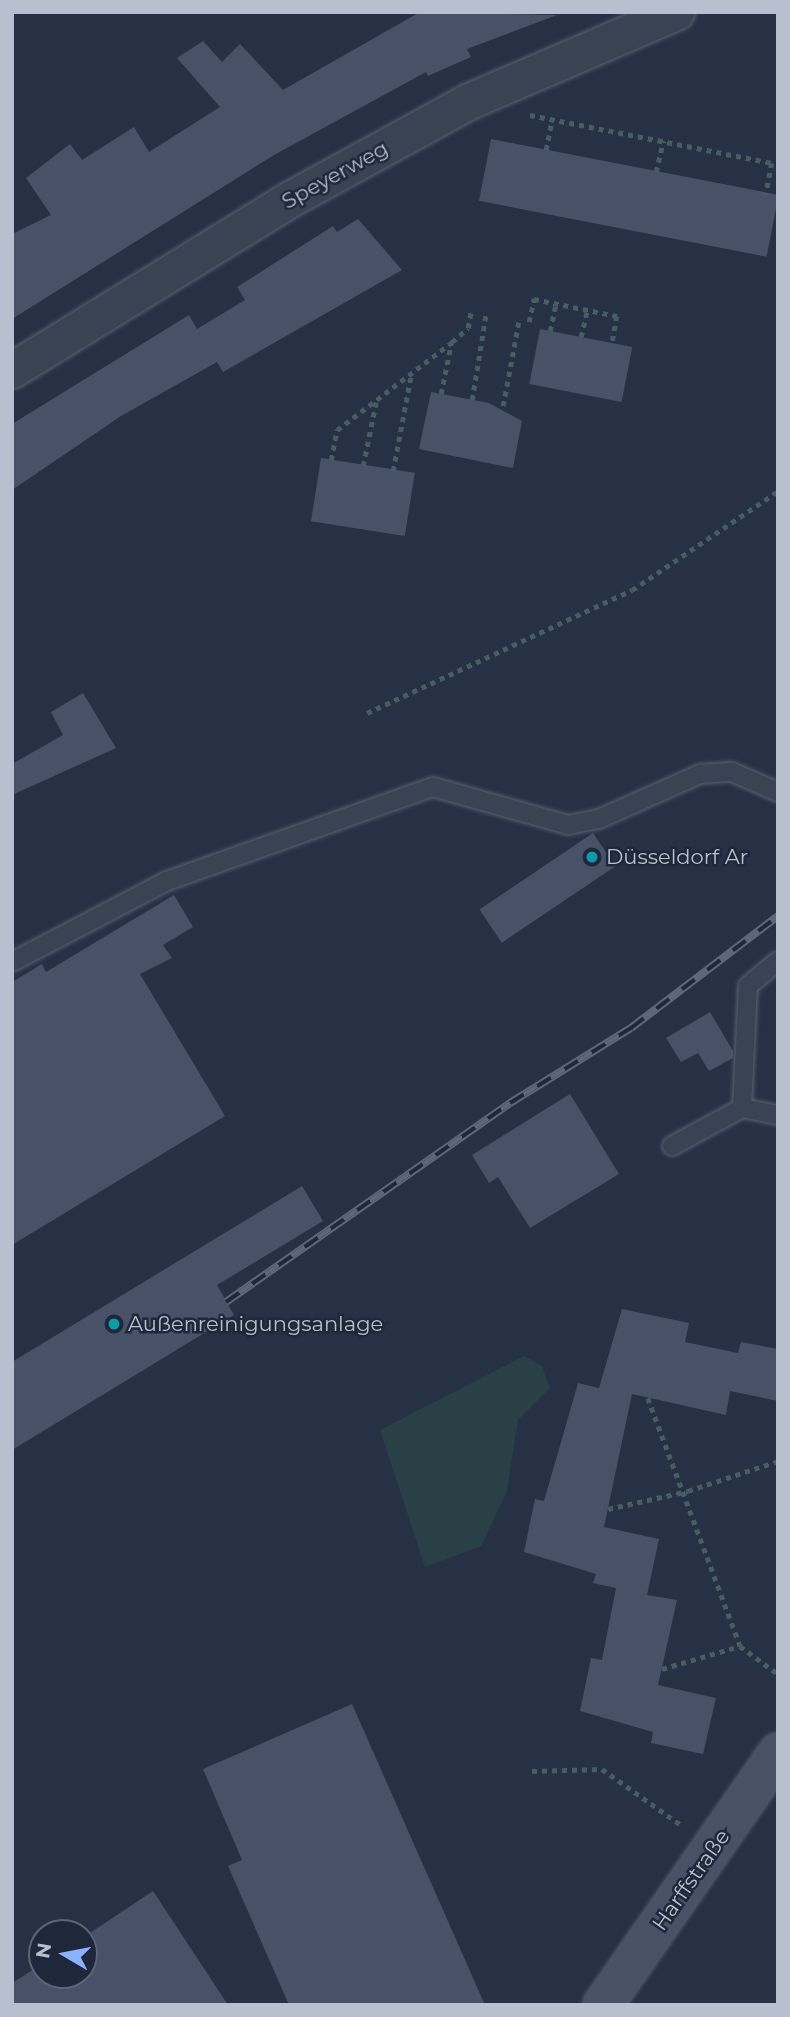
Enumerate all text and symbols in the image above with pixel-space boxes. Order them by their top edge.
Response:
street label: Speyerweg [278,136,392,214]
place label: Düsseldorf Ar [606,844,748,870]
marker: Düsseldorf Ar [584,849,600,865]
place label: Außenreinigungsanlage [128,1311,383,1337]
marker: Außenreinigungsanlage [106,1316,122,1332]
street label: Harffstraße [647,1825,735,1935]
north arrow [28,1919,98,1989]
text: N [31,1941,56,1960]

